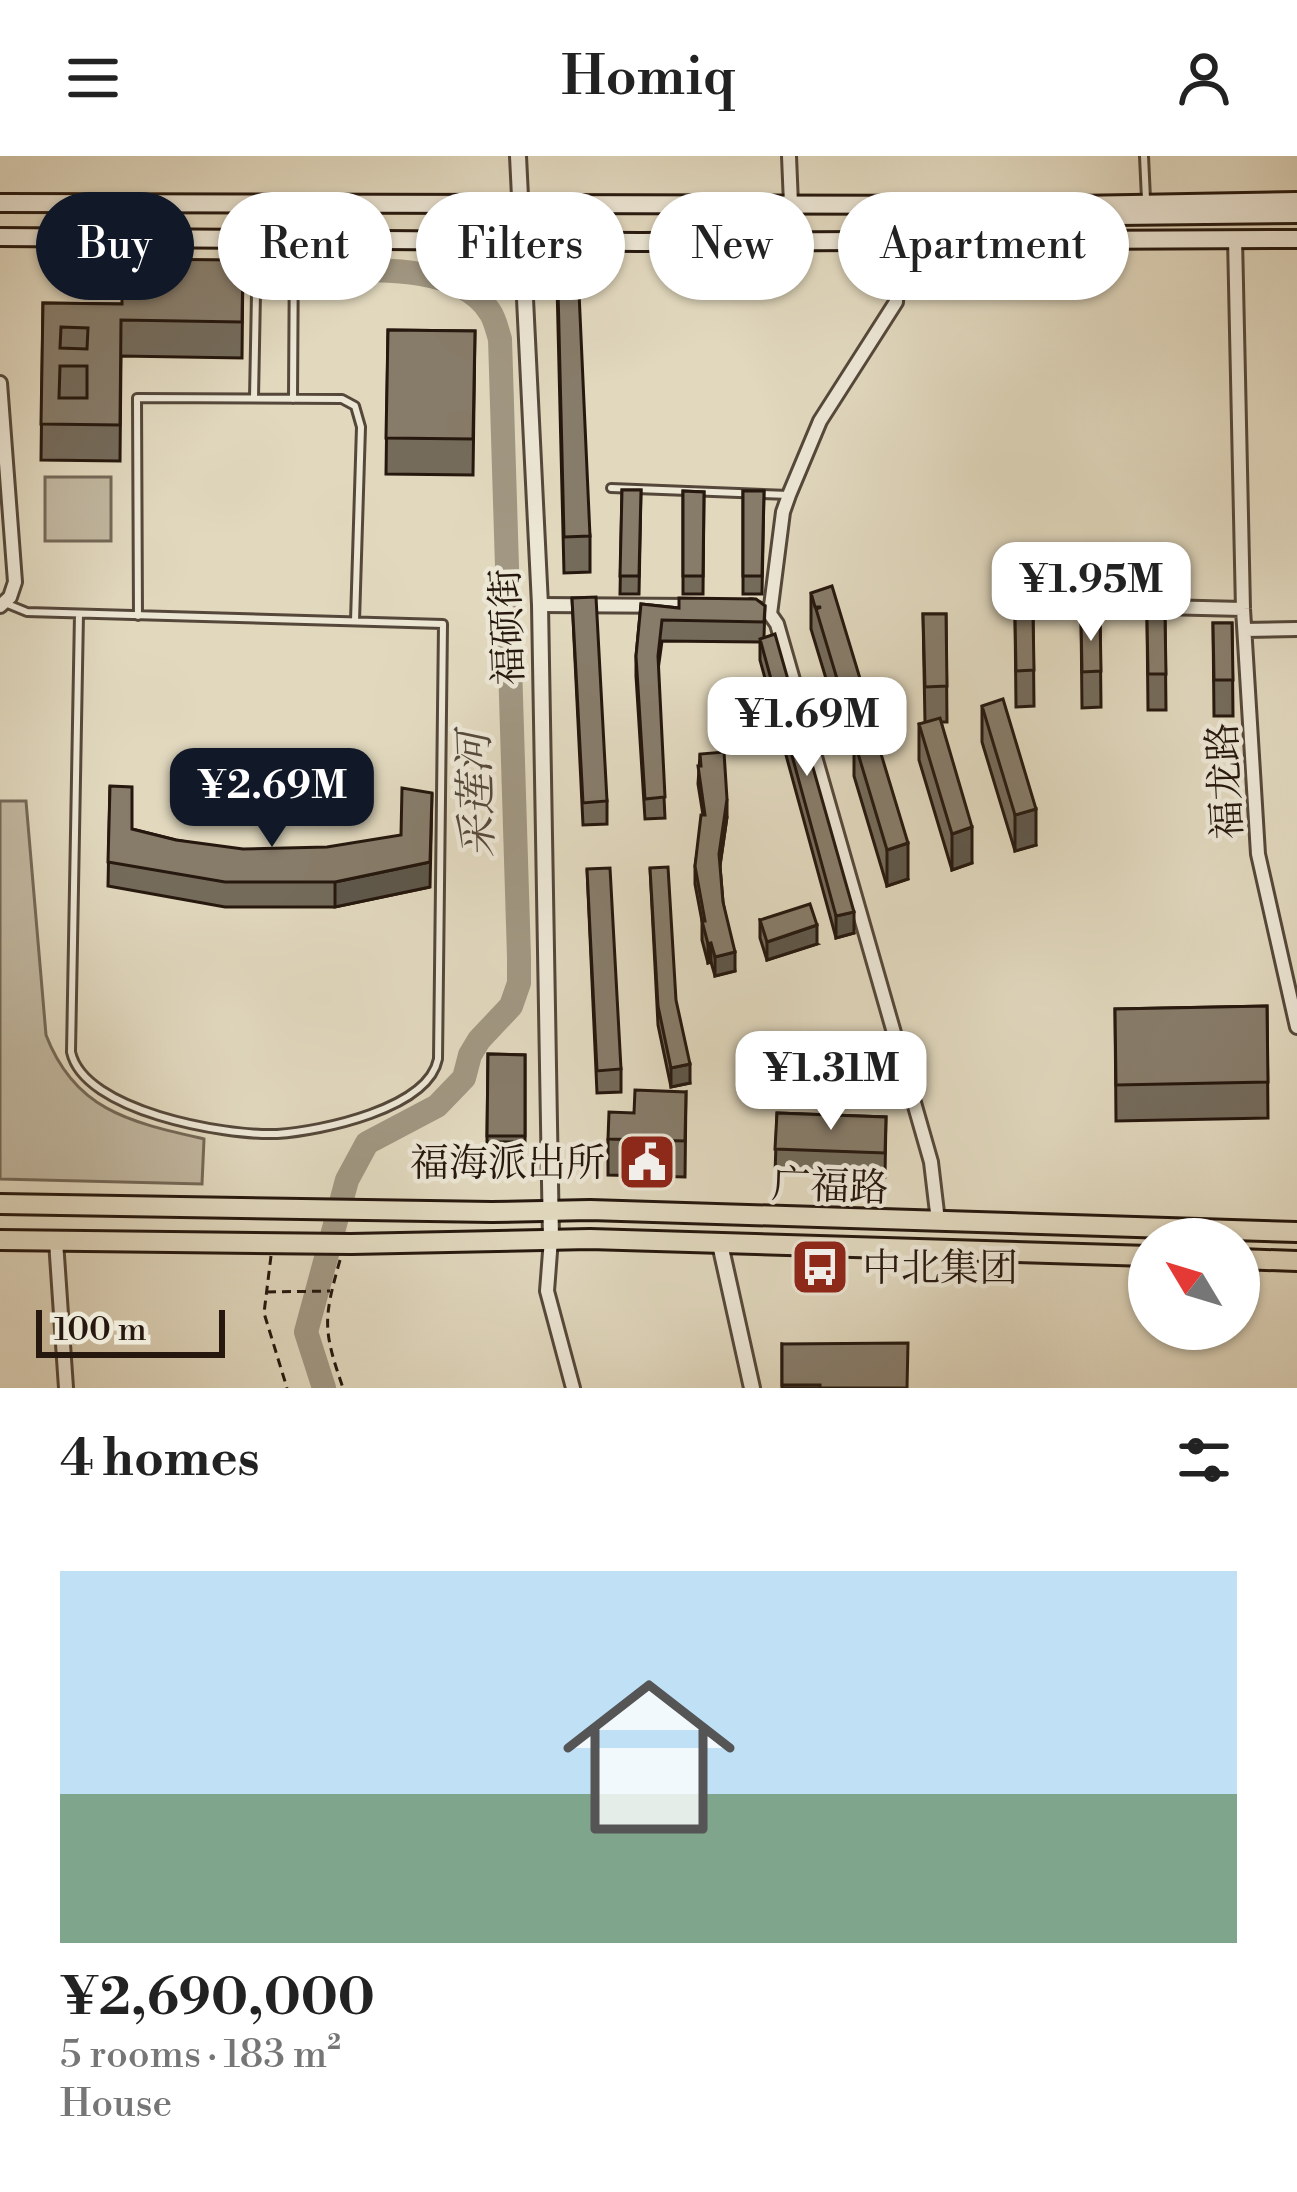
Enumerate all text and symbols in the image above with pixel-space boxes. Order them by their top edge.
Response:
text: Homiq [561,44,736,112]
icon: menu [60,45,126,111]
icon: person [1171,45,1237,111]
chip: Buy [36,192,194,300]
chip: Rent [218,192,392,300]
chip: Filters [416,192,625,300]
chip: New [649,192,814,300]
chip: Apartment [838,192,1129,300]
pin: ¥1.95M [993,542,1189,644]
text: ¥1.95M [1019,556,1163,605]
street label: 福硕街 [482,568,535,686]
pin: ¥1.69M [709,677,905,779]
text: ¥1.69M [735,691,879,740]
street label: 福龙路 [1199,721,1254,841]
water label: 采莲河 [449,724,506,859]
pin: ¥2.69M [174,748,370,850]
text: ¥2.69M [197,762,347,811]
pin: ¥1.31M [733,1031,929,1133]
text: ¥1.31M [762,1045,900,1094]
public building icon: 福海派出所 [616,1131,678,1193]
place label: 福海派出所 [410,1140,605,1189]
street label: 广福路 [771,1161,889,1214]
north arrow [1128,1218,1260,1350]
map controls [1128,1218,1260,1350]
bus stop icon: 中北集团 [789,1236,851,1298]
place label: 中北集团 [862,1245,1018,1294]
scale bar [36,1304,225,1357]
text: 100 m [54,1310,147,1351]
icon: filters [1171,1427,1237,1493]
text: 4 homes [60,1428,260,1492]
icon: home [541,1649,757,1865]
text: ¥2,690,000 [60,1967,375,2031]
text: 5 rooms · 183 m² [60,2031,341,2080]
text: House [60,2080,172,2129]

